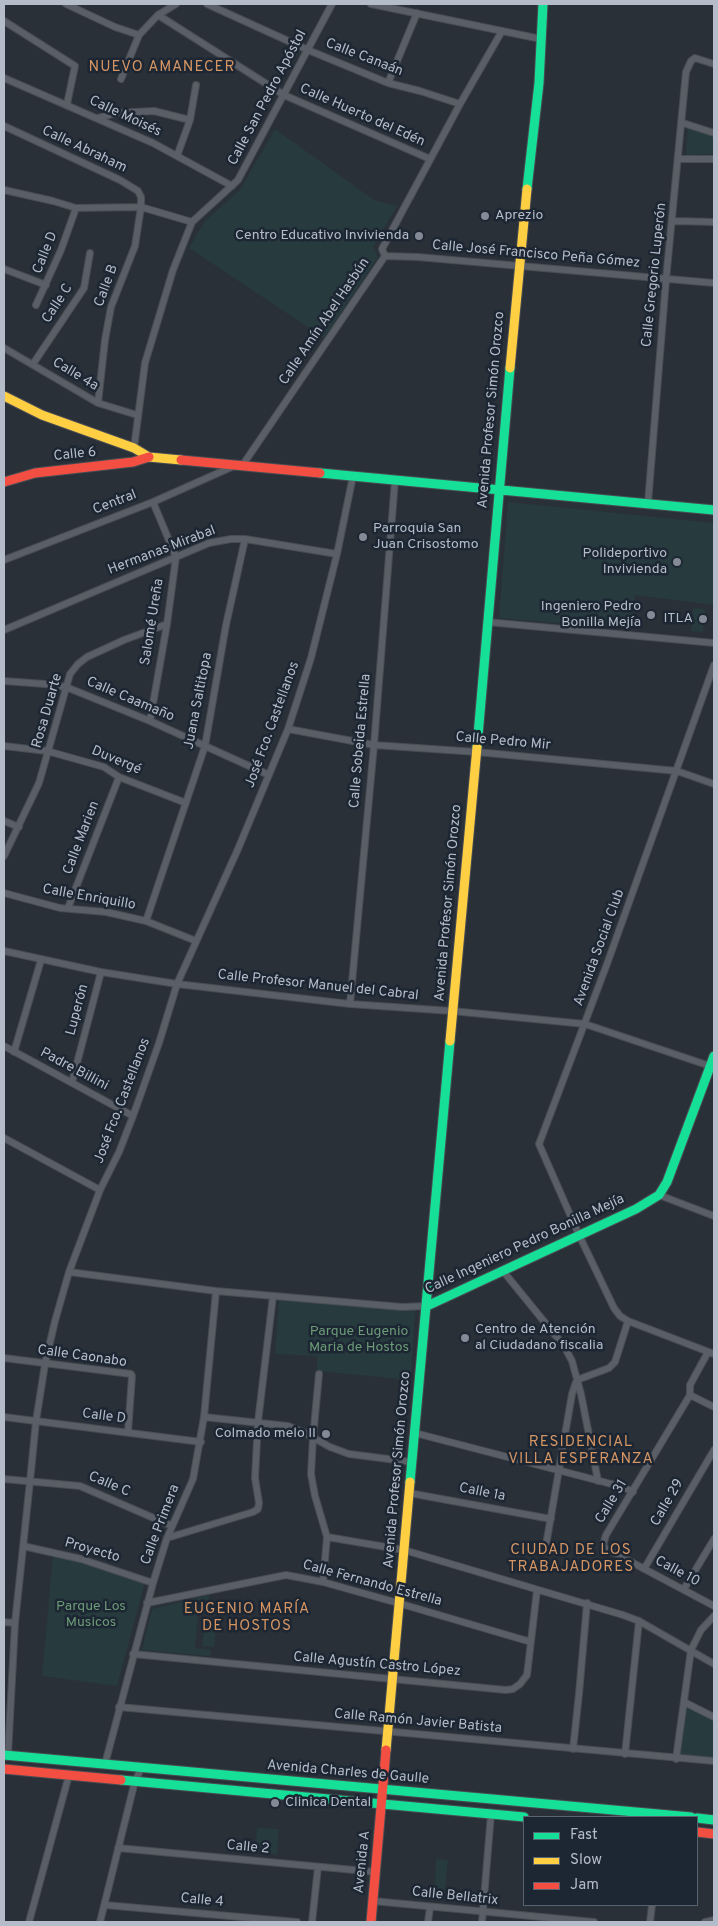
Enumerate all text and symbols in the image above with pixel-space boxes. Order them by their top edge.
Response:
street label: Calle San Pedro Apóstol [225,27,311,169]
street label: Calle Canaán [323,36,405,80]
district label: NUEVO AMANECER [87,59,237,77]
street label: Calle Huerto del Edén [297,81,427,151]
street label: Calle Moisés [86,93,164,141]
street label: Calle Abraham [39,123,129,177]
street label: Calle Gregorio Luperón [639,202,671,348]
place label: Aprezio [495,208,543,224]
marker: Aprezio [479,210,491,222]
place label: Centro Educativo Invivienda [235,228,409,244]
street label: Calle D [30,229,62,277]
marker: Centro Educativo Invivienda [413,230,425,242]
street label: Calle José Francisco Peña Gómez [431,238,641,272]
street label: Calle Amín Abel Hasbún [276,255,374,389]
street label: Calle B [92,263,122,309]
street label: Calle C [39,281,77,327]
street label: Avenida Profesor Simón Orozco [475,311,509,509]
street label: Calle 4a [49,355,101,395]
street label: Calle 6 [53,444,97,466]
street label: Central [91,487,139,519]
place label: Parroquia San Juan Crisostomo [373,521,479,554]
street label: Hermanas Mirabal [106,523,218,579]
marker: Parroquia San Juan Crisostomo [357,531,369,543]
place label: Polideportivo Invivienda [583,546,667,578]
marker: Polideportivo Invivienda [671,556,683,568]
street label: Salomé Ureña [138,577,168,667]
place label: Ingeniero Pedro Bonilla Mejía [541,599,641,632]
marker: Ingeniero Pedro Bonilla Mejía [645,609,657,621]
place label: ITLA [663,611,693,627]
marker: ITLA [697,613,709,625]
street label: Juana Saltitopa [181,651,217,751]
street label: José Fco. Castellanos [242,659,304,791]
street label: Rosa Duarte [29,672,67,750]
street label: Calle Sobeida Estrella [347,673,375,809]
street label: Calle Caamaño [84,674,176,726]
street label: Calle Pedro Mir [455,729,551,755]
street label: Duvergé [88,743,144,779]
street label: Calle Marien [60,799,104,877]
street label: Avenida Profesor Simón Orozco [432,804,466,1002]
street label: Calle Enriquillo [41,882,137,914]
street label: Avenida Social Club [571,887,629,1009]
street label: Calle Profesor Manuel del Cabral [217,967,419,1005]
street label: Luperón [63,983,93,1037]
street label: José Fco. Castellanos [91,1036,155,1166]
street label: Padre Billini [37,1045,111,1095]
street label: Calle Ingeniero Pedro Bonilla Mejía [423,1191,627,1299]
place label: Centro de Atención al Ciudadano fiscalia [475,1322,603,1354]
park label: Parque Eugenio Maria de Hostos [309,1324,409,1356]
marker: Centro de Atención al Ciudadano fiscalia [459,1332,471,1344]
street label: Calle Caonabo [36,1342,128,1372]
street label: Avenida Profesor Simón Orozco [381,1371,415,1569]
street label: Calle D [81,1406,127,1428]
place label: Colmado melo II [215,1426,316,1442]
marker: Colmado melo II [320,1428,332,1440]
district label: RESIDENCIAL VILLA ESPERANZA [506,1434,656,1469]
street label: Calle C [86,1469,132,1501]
street label: Calle 29 [648,1476,688,1530]
street label: Calle 31 [592,1477,632,1527]
street label: Calle 1a [457,1480,507,1506]
street label: Calle Primera [138,1482,184,1568]
street label: Proyecto [62,1535,122,1567]
district label: CIUDAD DE LOS TRABAJADORES [506,1542,636,1577]
street label: Calle 10 [652,1553,702,1591]
street label: Calle Fernando Estrella [300,1557,444,1611]
park label: Parque Los Musicos [56,1599,126,1631]
district label: EUGENIO MARÍA DE HOSTOS [182,1601,312,1636]
street label: Calle Agustín Castro López [293,1649,461,1681]
street label: Calle Ramón Javier Batista [333,1706,503,1738]
street label: Avenida Charles de Gaulle [266,1758,430,1788]
place label: Clinica Dental [285,1795,371,1811]
marker: Clinica Dental [269,1797,281,1809]
legend [523,1816,698,1906]
text: Fast [570,1826,598,1845]
street label: Avenida A [351,1830,375,1894]
street label: Calle 2 [226,1838,270,1858]
text: Slow [570,1851,602,1870]
text: Jam [570,1876,599,1895]
street label: Calle Bellatrix [411,1884,499,1910]
street label: Calle 4 [180,1891,224,1911]

